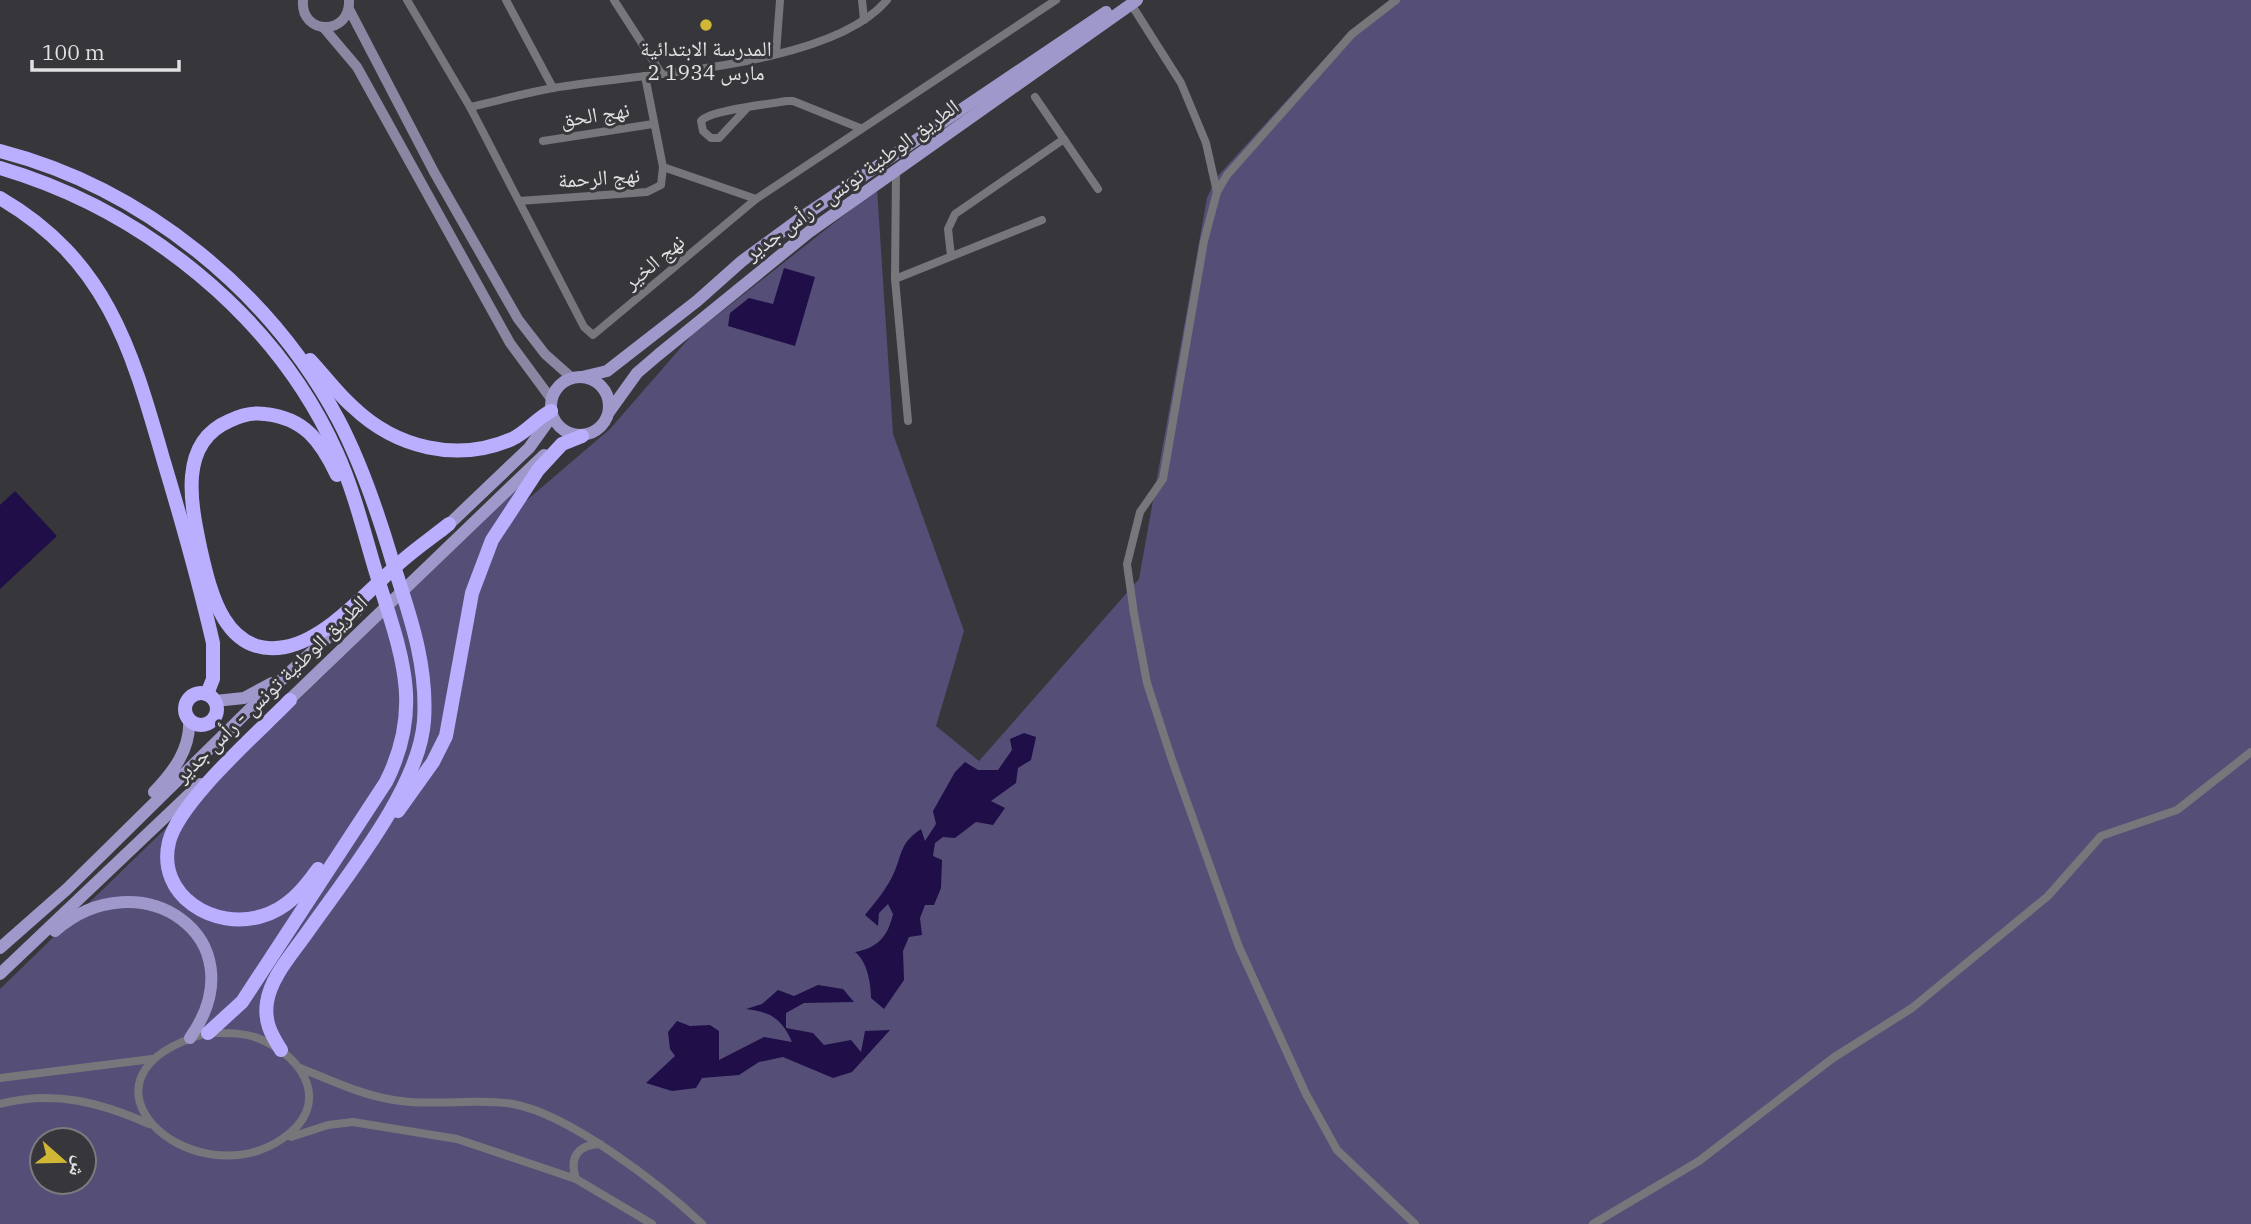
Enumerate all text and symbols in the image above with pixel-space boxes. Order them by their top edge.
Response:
marker: المدرسة الابتدائية 2 مارس 1934 [698,17,714,33]
scale bar [32,28,178,72]
place label: المدرسة الابتدائية 2 مارس 1934 [640,34,772,86]
text: 100 m [42,38,105,66]
street label: الطريق الوطنية تونس - رأس جدير [738,92,964,267]
street label: نهج الحق [558,95,631,133]
street label: نهج الرحمة [557,160,641,194]
street label: نهج الخير [616,227,690,296]
street label: الطريق الوطنية تونس - رأس جدير [167,588,373,789]
north arrow [28,1126,98,1196]
text: ش [64,1153,94,1180]

